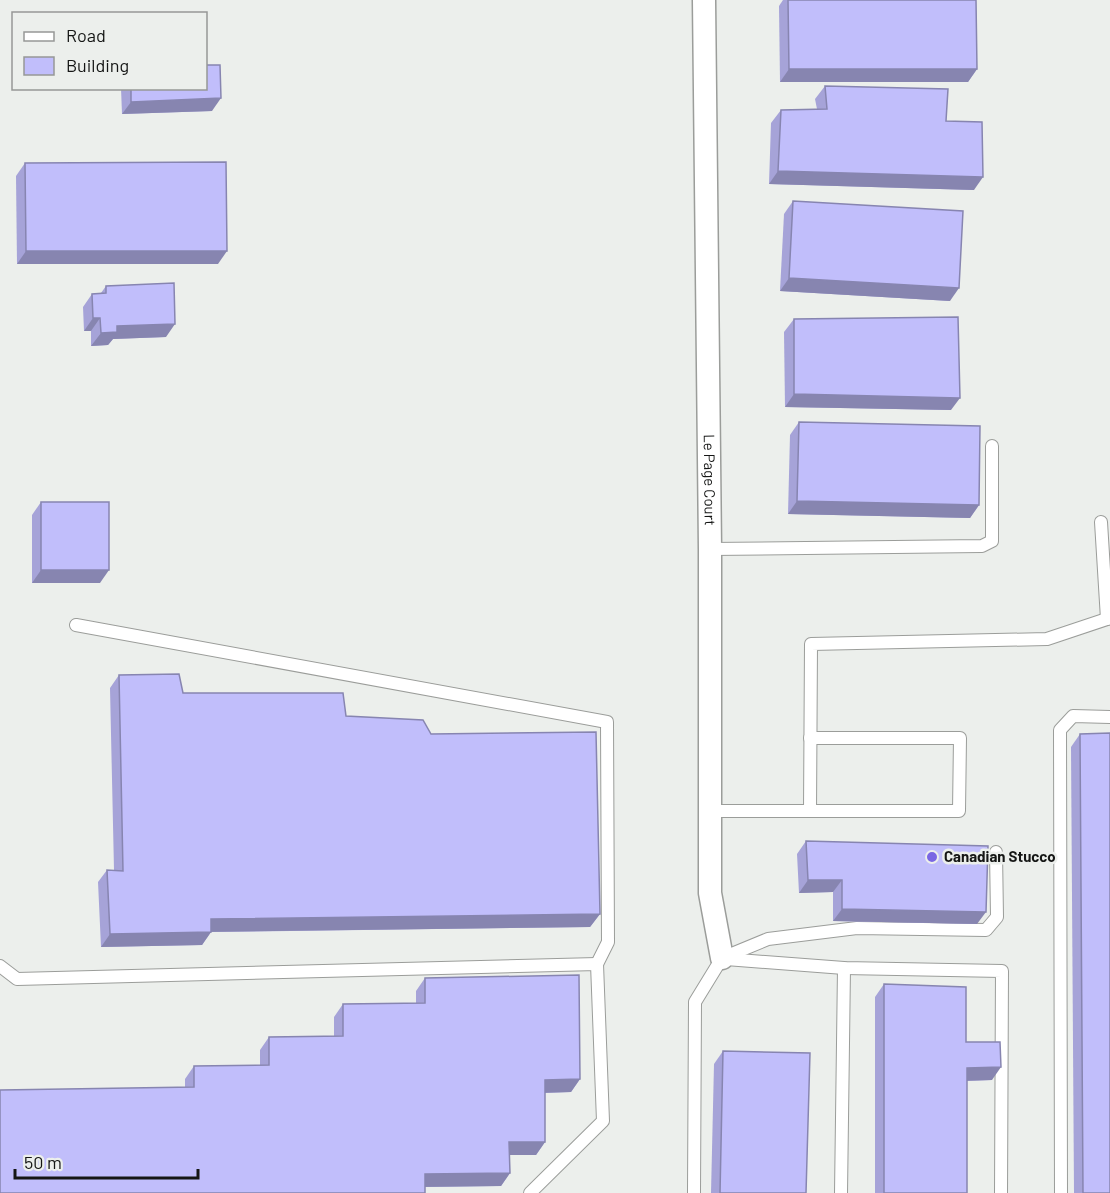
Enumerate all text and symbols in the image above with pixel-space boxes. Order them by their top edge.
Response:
legend [12,12,207,90]
text: Road [66,24,106,46]
text: Building [66,54,129,76]
street label: Le Page Court [701,434,720,526]
place label: Canadian Stucco [944,847,1056,865]
marker: Canadian Stucco [925,850,939,864]
scale bar [15,1142,198,1180]
text: 50 m [24,1151,62,1173]

